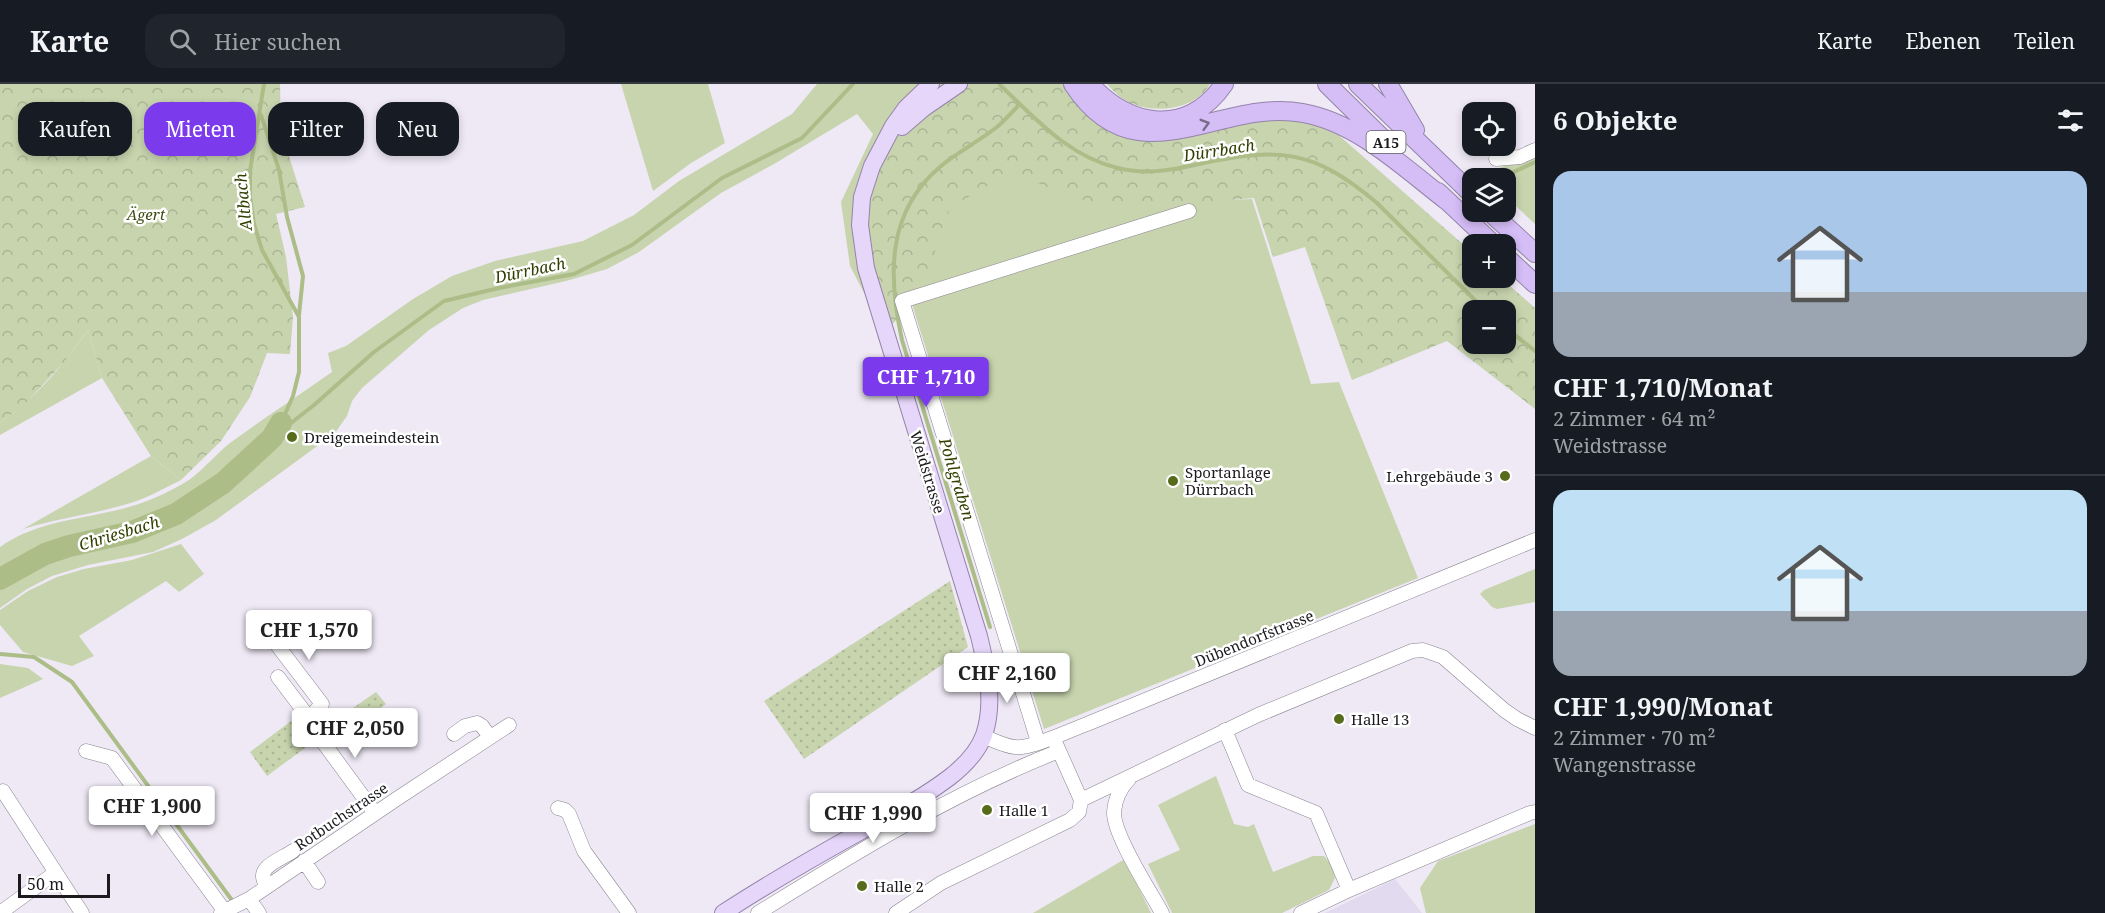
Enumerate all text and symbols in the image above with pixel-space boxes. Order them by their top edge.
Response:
search box [145,14,565,68]
text: Karte [30,22,109,60]
icon: search [166,25,199,58]
text: Hier suchen [214,26,341,56]
text: Karte [1817,27,1872,55]
text: Ebenen [1905,27,1981,55]
text: Teilen [2014,27,2075,55]
chip: Kaufen [18,102,132,156]
chip: Mieten [144,102,256,156]
chip: Filter [268,102,364,156]
chip: Neu [376,102,459,156]
map controls [1462,102,1516,354]
button: locate [1462,102,1516,156]
text: 6 Objekte [1553,102,1678,138]
icon: filters [2054,104,2087,137]
one-way arrow [1199,119,1209,131]
road number: A15 [1366,131,1406,153]
water label: Dürrbach [1181,133,1257,167]
button: layers [1462,168,1516,222]
water label: Altbach [229,172,257,233]
park label: Ägert [126,204,166,224]
icon: home [1766,210,1874,318]
button: + [1462,234,1516,288]
water label: Dürrbach [492,252,568,288]
button: − [1462,300,1516,354]
pin: CHF 1,710 [857,357,995,408]
text: CHF 1,710 [877,363,975,390]
text: CHF 1,710/Monat [1553,369,1773,405]
text: 2 Zimmer · 64 m² [1553,405,1715,432]
place label: Dreigemeindestein [304,427,440,447]
street label: Weidstrasse [906,428,950,516]
marker: Dreigemeindestein [285,430,299,444]
text: Weidstrasse [1553,432,1667,459]
water label: Pohlgraben [934,434,980,523]
place label: Sportanlage Dürrbach [1185,462,1271,499]
place label: Lehrgebäude 3 [1386,466,1493,486]
marker: Lehrgebäude 3 [1498,469,1512,483]
marker: Sportanlage Dürrbach [1166,474,1180,488]
water label: Chriesbach [76,510,162,556]
icon: home [1766,529,1874,637]
street label: Dübendorfstrasse [1192,605,1316,671]
pin: CHF 1,570 [240,610,378,661]
text: CHF 1,570 [260,616,358,643]
pin: CHF 2,160 [938,653,1076,704]
text: CHF 2,160 [958,659,1056,686]
text: CHF 1,990/Monat [1553,688,1773,724]
pin: CHF 2,050 [286,708,424,759]
place label: Halle 13 [1351,709,1409,729]
marker: Halle 13 [1332,712,1346,726]
text: CHF 2,050 [306,714,404,741]
text: 2 Zimmer · 70 m² [1553,724,1715,751]
text: Wangenstrasse [1553,751,1696,778]
street label: Rotbuchstrasse [291,777,391,855]
pin: CHF 1,900 [83,786,221,837]
text: CHF 1,900 [103,792,201,819]
pin: CHF 1,990 [804,793,942,844]
text: CHF 1,990 [824,799,922,826]
place label: Halle 1 [999,800,1049,820]
marker: Halle 1 [980,803,994,817]
scale bar [18,871,110,898]
text: 50 m [27,873,64,895]
place label: Halle 2 [874,876,924,896]
marker: Halle 2 [855,879,869,893]

